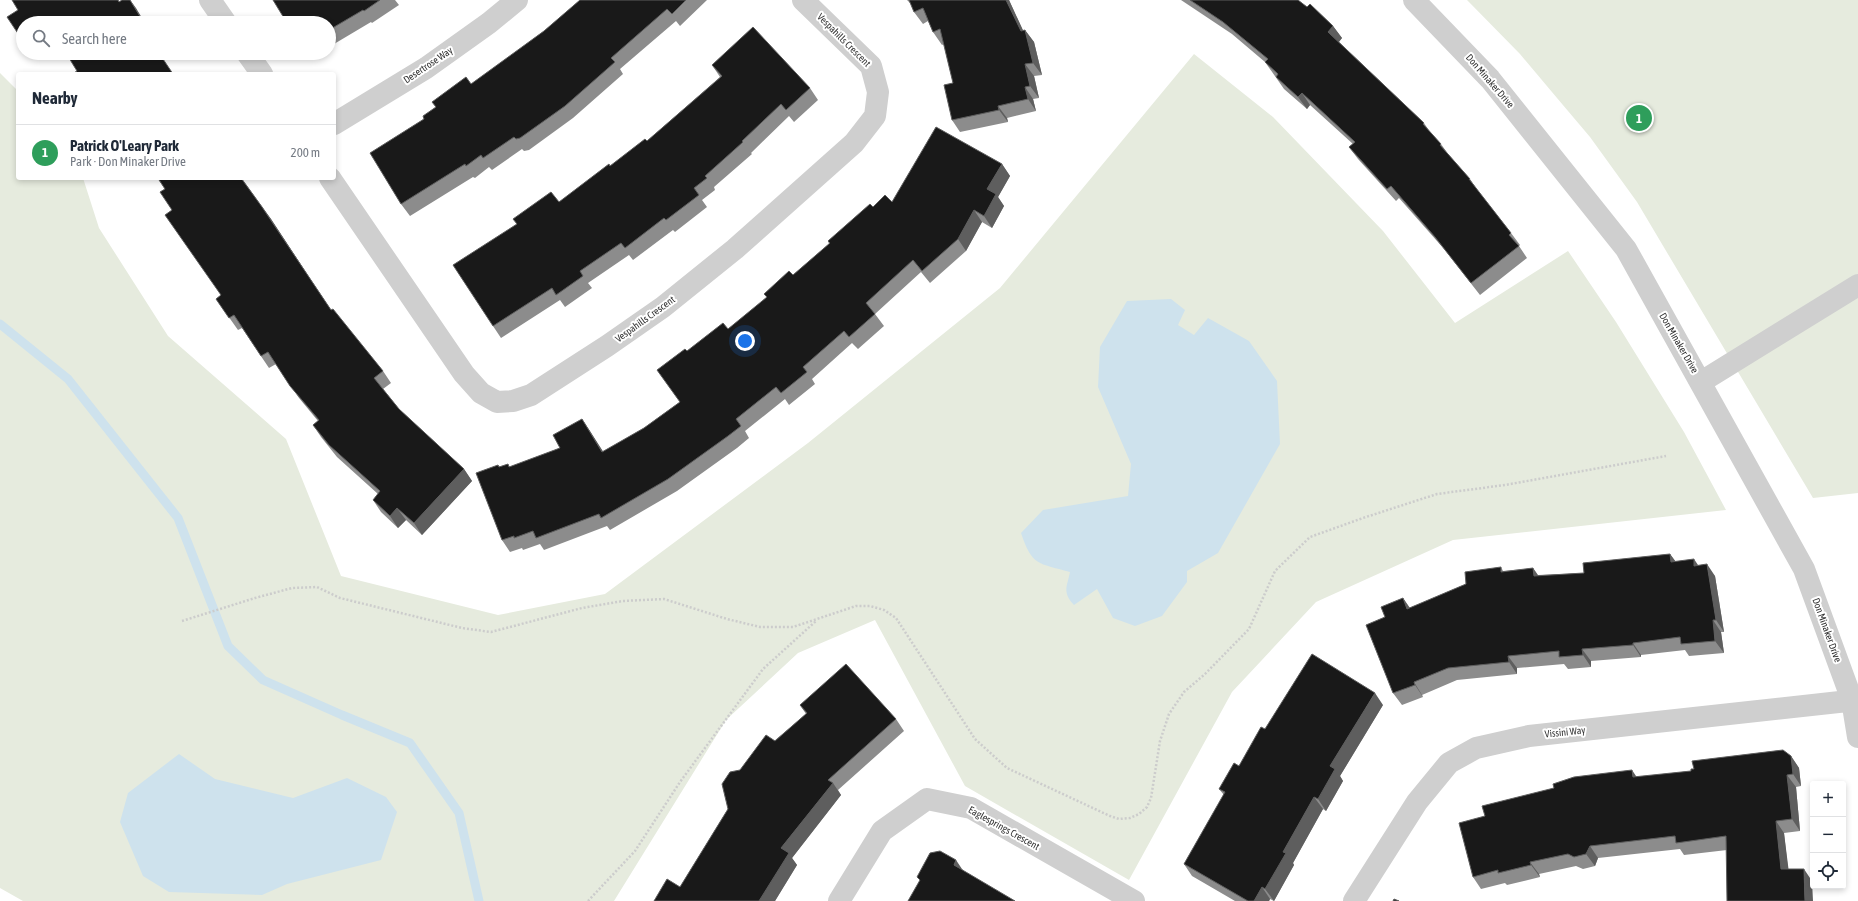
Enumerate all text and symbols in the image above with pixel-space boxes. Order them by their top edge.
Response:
street label: Vespahills Crescent [815,11,873,69]
search box [16,16,336,60]
icon: search [30,27,52,49]
text: Search here [62,30,127,47]
street label: Desertrose Way [401,45,455,85]
street label: Don Minaker Drive [1464,52,1517,110]
text: Nearby [32,88,78,108]
pin: 1 [1626,103,1652,133]
text: Patrick O'Leary Park [70,137,179,154]
text: 1 [42,145,48,160]
text: 200 m [291,145,320,160]
text: Park · Don Minaker Drive [70,154,186,169]
street label: Vespahills Crescent [613,294,677,344]
street label: Don Minaker Drive [1657,311,1701,375]
your location [735,331,755,351]
street label: Don Minaker Drive [1810,596,1844,664]
street label: Vissini Way [1544,724,1586,740]
map controls [1810,781,1846,889]
button: + [1810,781,1846,817]
street label: Eaglesprings Crescent [967,804,1041,852]
button: − [1810,817,1846,853]
button: locate [1810,853,1846,889]

